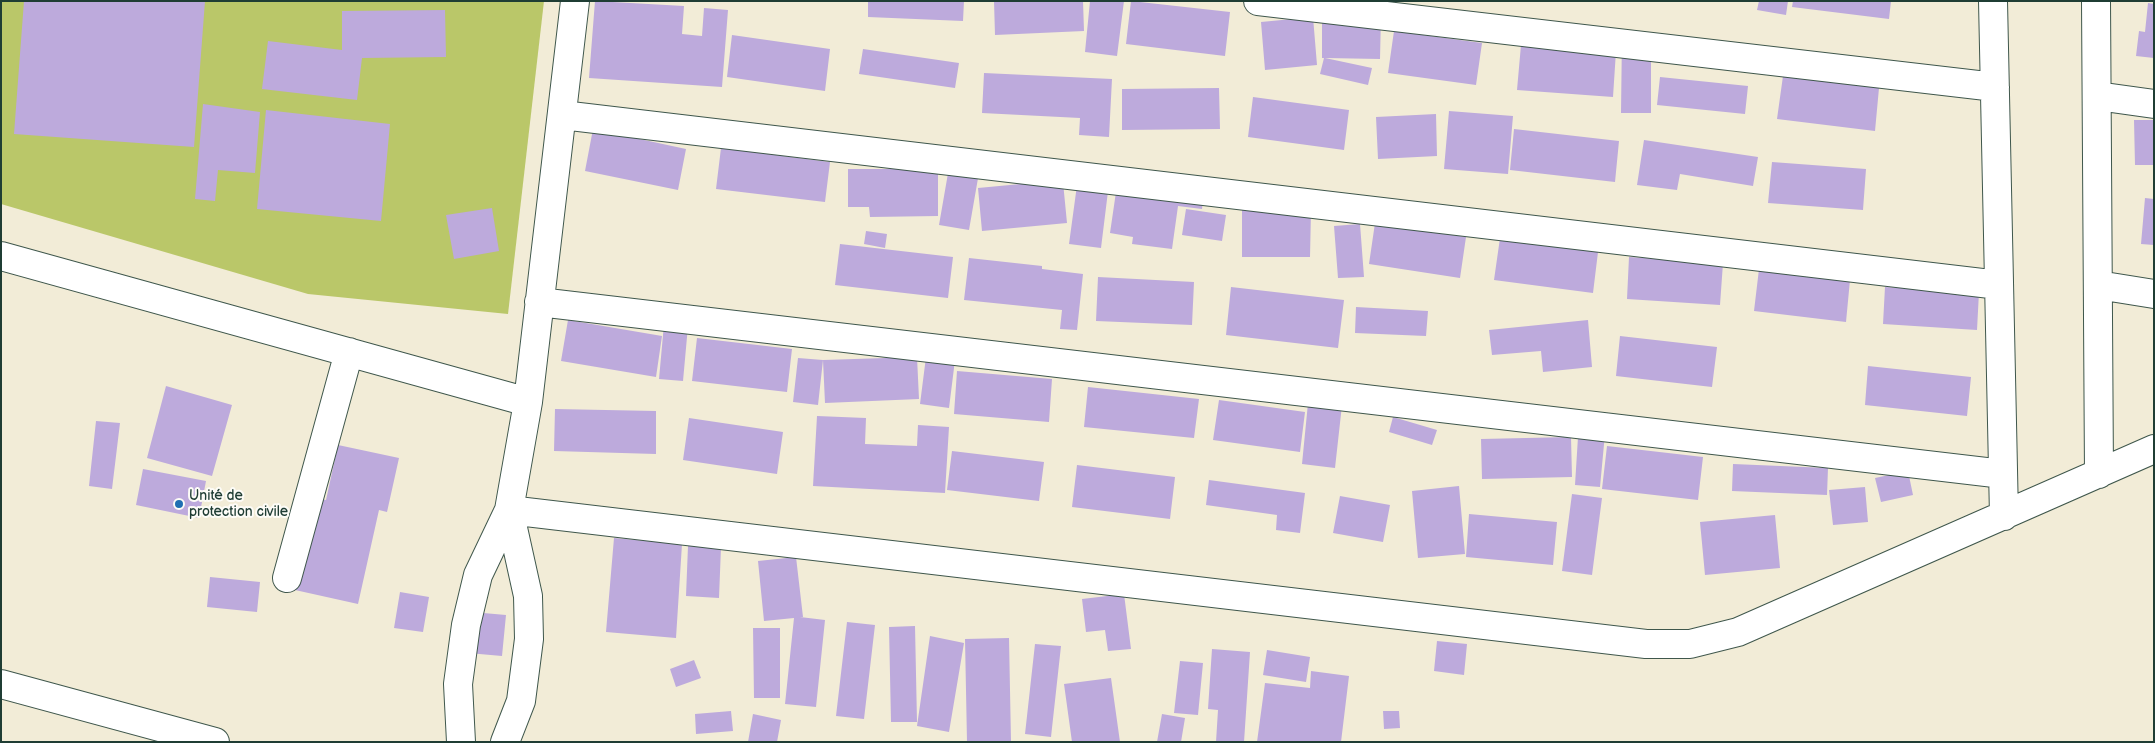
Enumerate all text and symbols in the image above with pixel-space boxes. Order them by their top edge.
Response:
place label: Unité de protection civile [189,488,288,520]
marker: Unité de protection civile [173,498,185,510]

